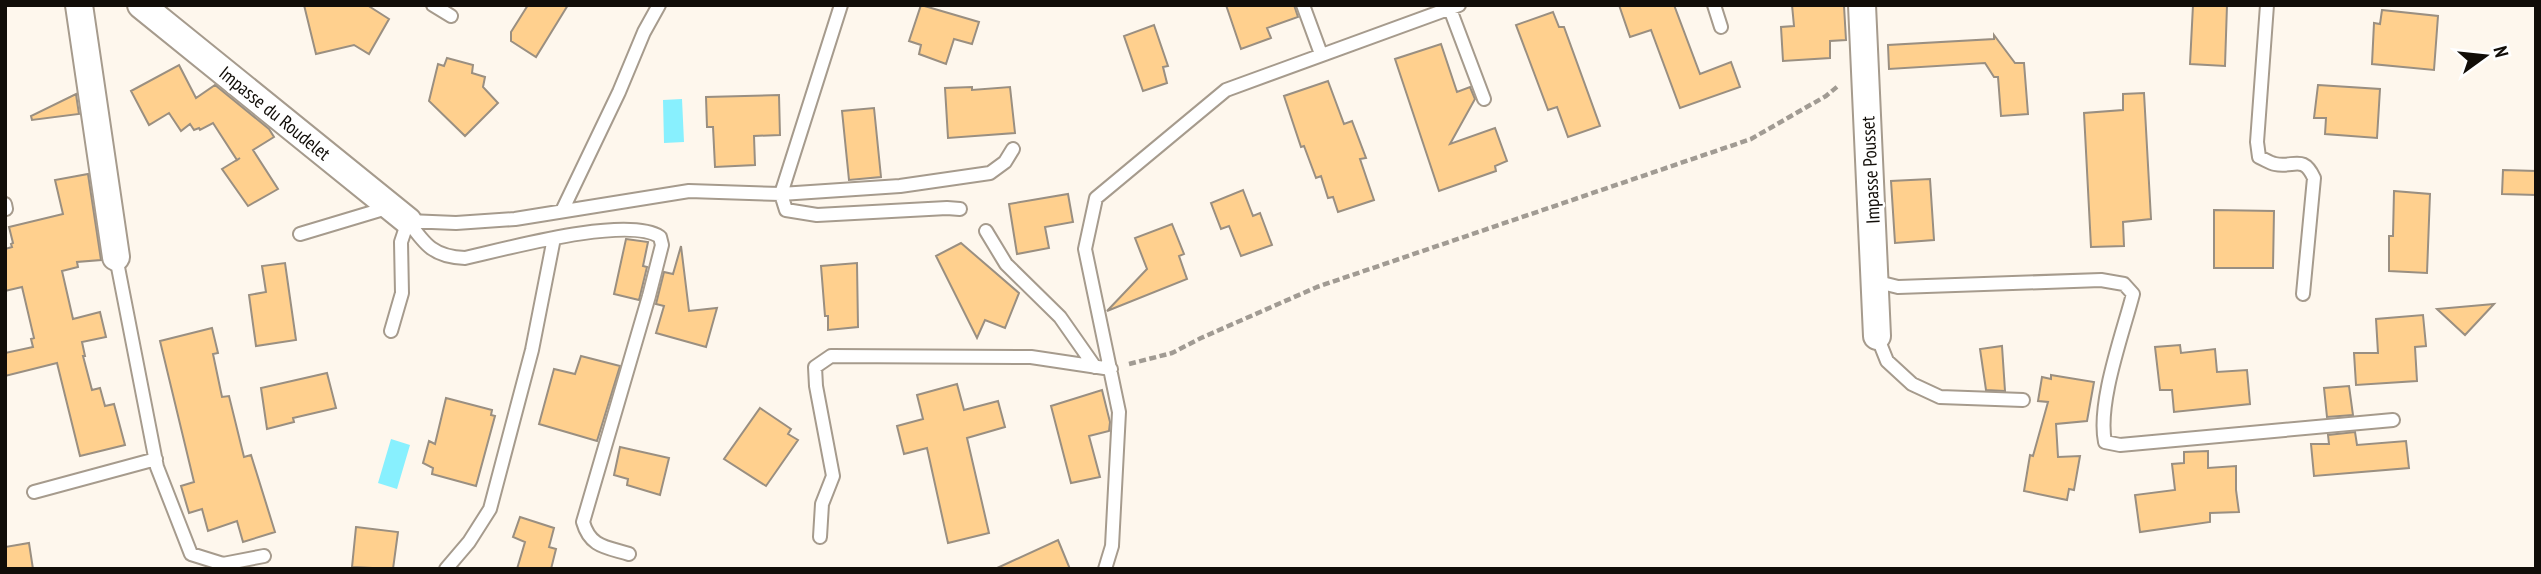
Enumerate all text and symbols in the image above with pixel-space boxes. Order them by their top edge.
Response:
north arrow [2450,21,2520,91]
text: N [2489,44,2514,60]
street label: Impasse du Roudelet [214,61,336,166]
street label: Impasse Pousset [1855,115,1885,224]

